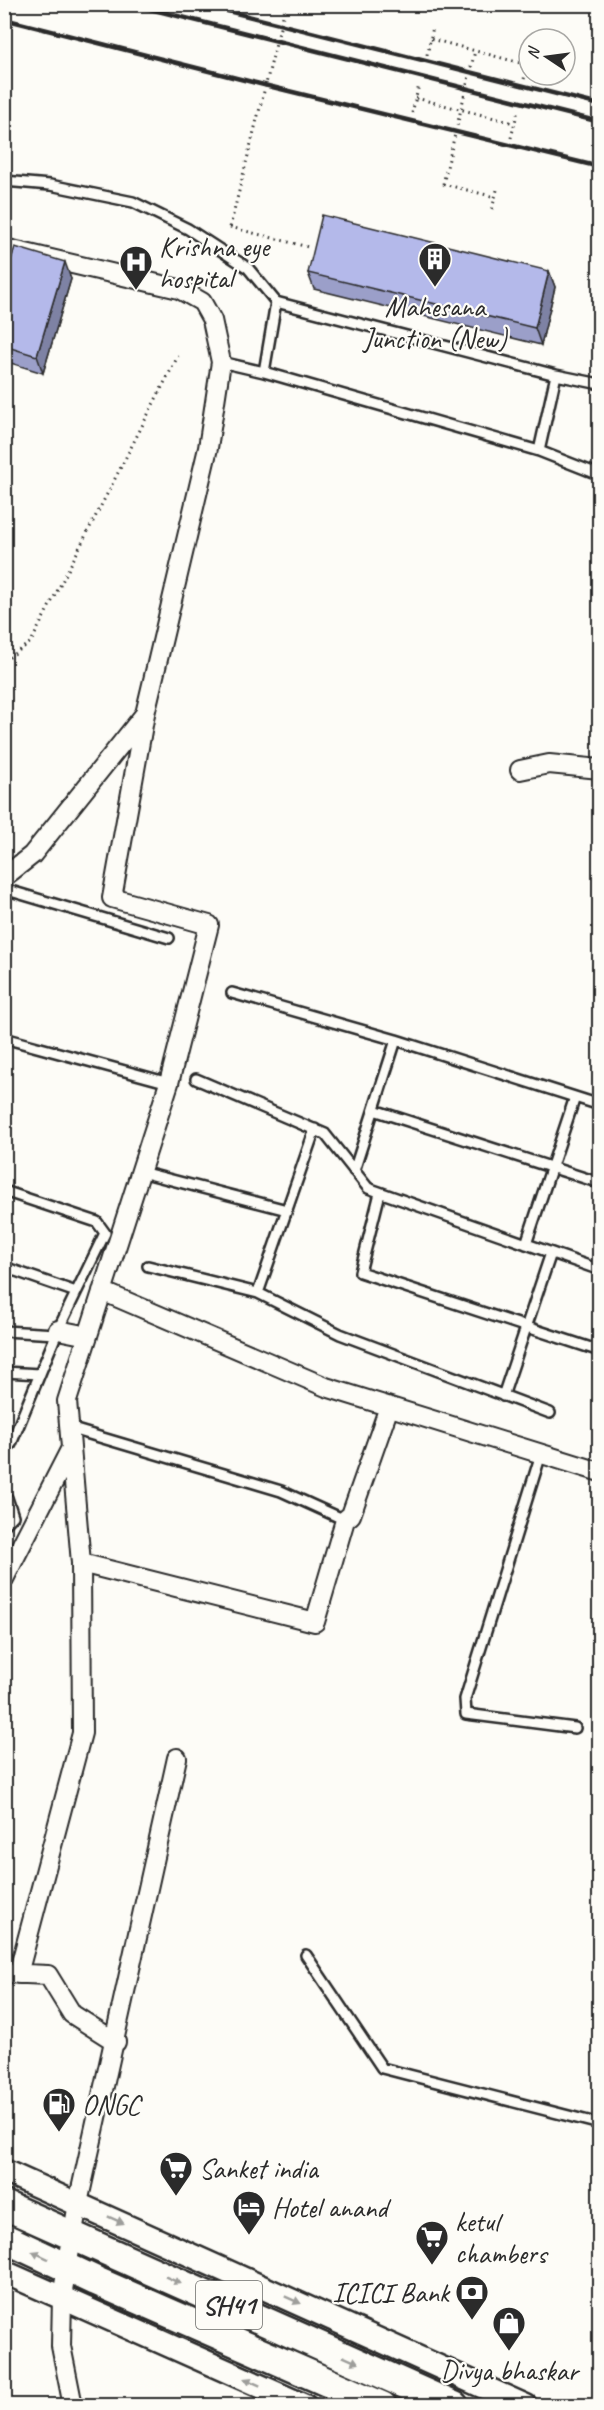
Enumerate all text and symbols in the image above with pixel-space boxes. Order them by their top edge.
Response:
north arrow [517,27,577,87]
text: N [523,44,545,61]
place label: Krishna eye hospital [159,229,271,296]
building icon: Mahesana Junction (New) [417,241,453,288]
hospital icon: Krishna eye hospital [118,244,154,291]
place label: Mahesana Junction (New) [361,289,509,356]
fuel station icon: ONGC [41,2086,77,2133]
place label: ONGC [82,2087,144,2122]
supermarket icon: Sanket india [158,2150,194,2197]
place label: Sanket india [199,2151,320,2186]
hotel icon: Hotel anand [231,2189,267,2236]
place label: Hotel anand [272,2190,391,2225]
place label: ketul chambers [455,2204,549,2271]
one-way arrow [107,2215,125,2225]
supermarket icon: ketul chambers [414,2219,450,2266]
one-way arrow [32,2250,49,2259]
bank icon: ICICI Bank [454,2274,490,2321]
place label: ICICI Bank [333,2275,451,2310]
one-way arrow [164,2276,182,2286]
road number: SH41 [196,2281,262,2329]
one-way arrow [285,2295,303,2305]
shop icon: Divya bhaskar [491,2305,527,2352]
place label: Divya bhaskar [440,2353,581,2388]
one-way arrow [343,2355,361,2365]
one-way arrow [243,2377,260,2386]

